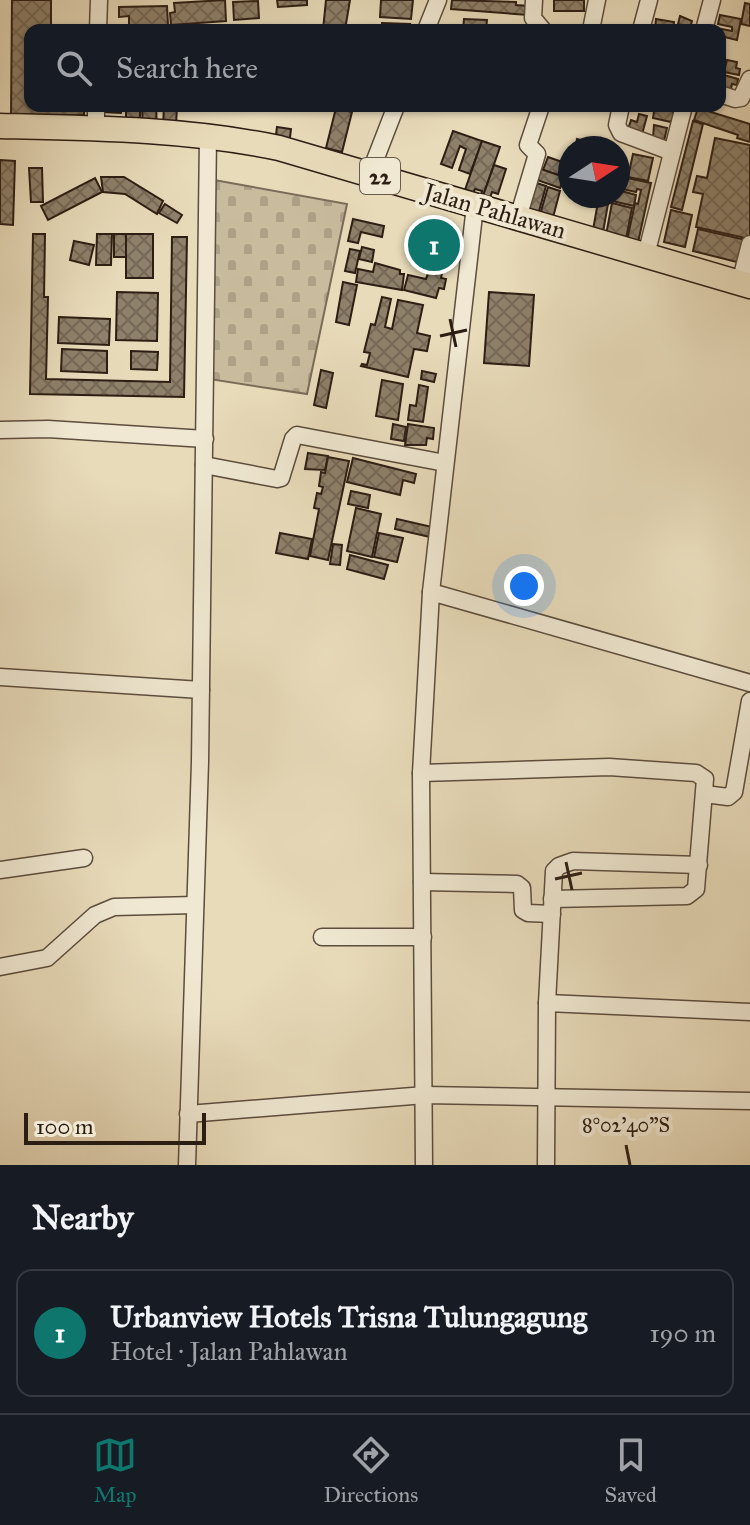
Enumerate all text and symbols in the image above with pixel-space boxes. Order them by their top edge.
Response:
search box [24,24,726,112]
icon: search [52,46,96,90]
text: Search here [116,50,258,86]
north arrow [558,136,630,208]
road number: 22 [360,158,400,194]
street label: Jalan Pahlawan [418,176,569,246]
pin: 1 [408,215,460,275]
your location [504,566,544,606]
scale bar [24,1109,206,1145]
text: 100 m [36,1113,93,1140]
text: 8°02'40"S [582,1113,670,1137]
text: Nearby [32,1197,134,1238]
text: Urbanview Hotels Trisna Tulungagung [110,1299,587,1335]
text: 1 [55,1317,65,1349]
text: 190 m [649,1317,716,1349]
text: Hotel · Jalan Pahlawan [110,1335,348,1367]
tab: Map [93,1433,137,1508]
tab: Directions [323,1433,418,1508]
tab: Saved [605,1433,657,1508]

